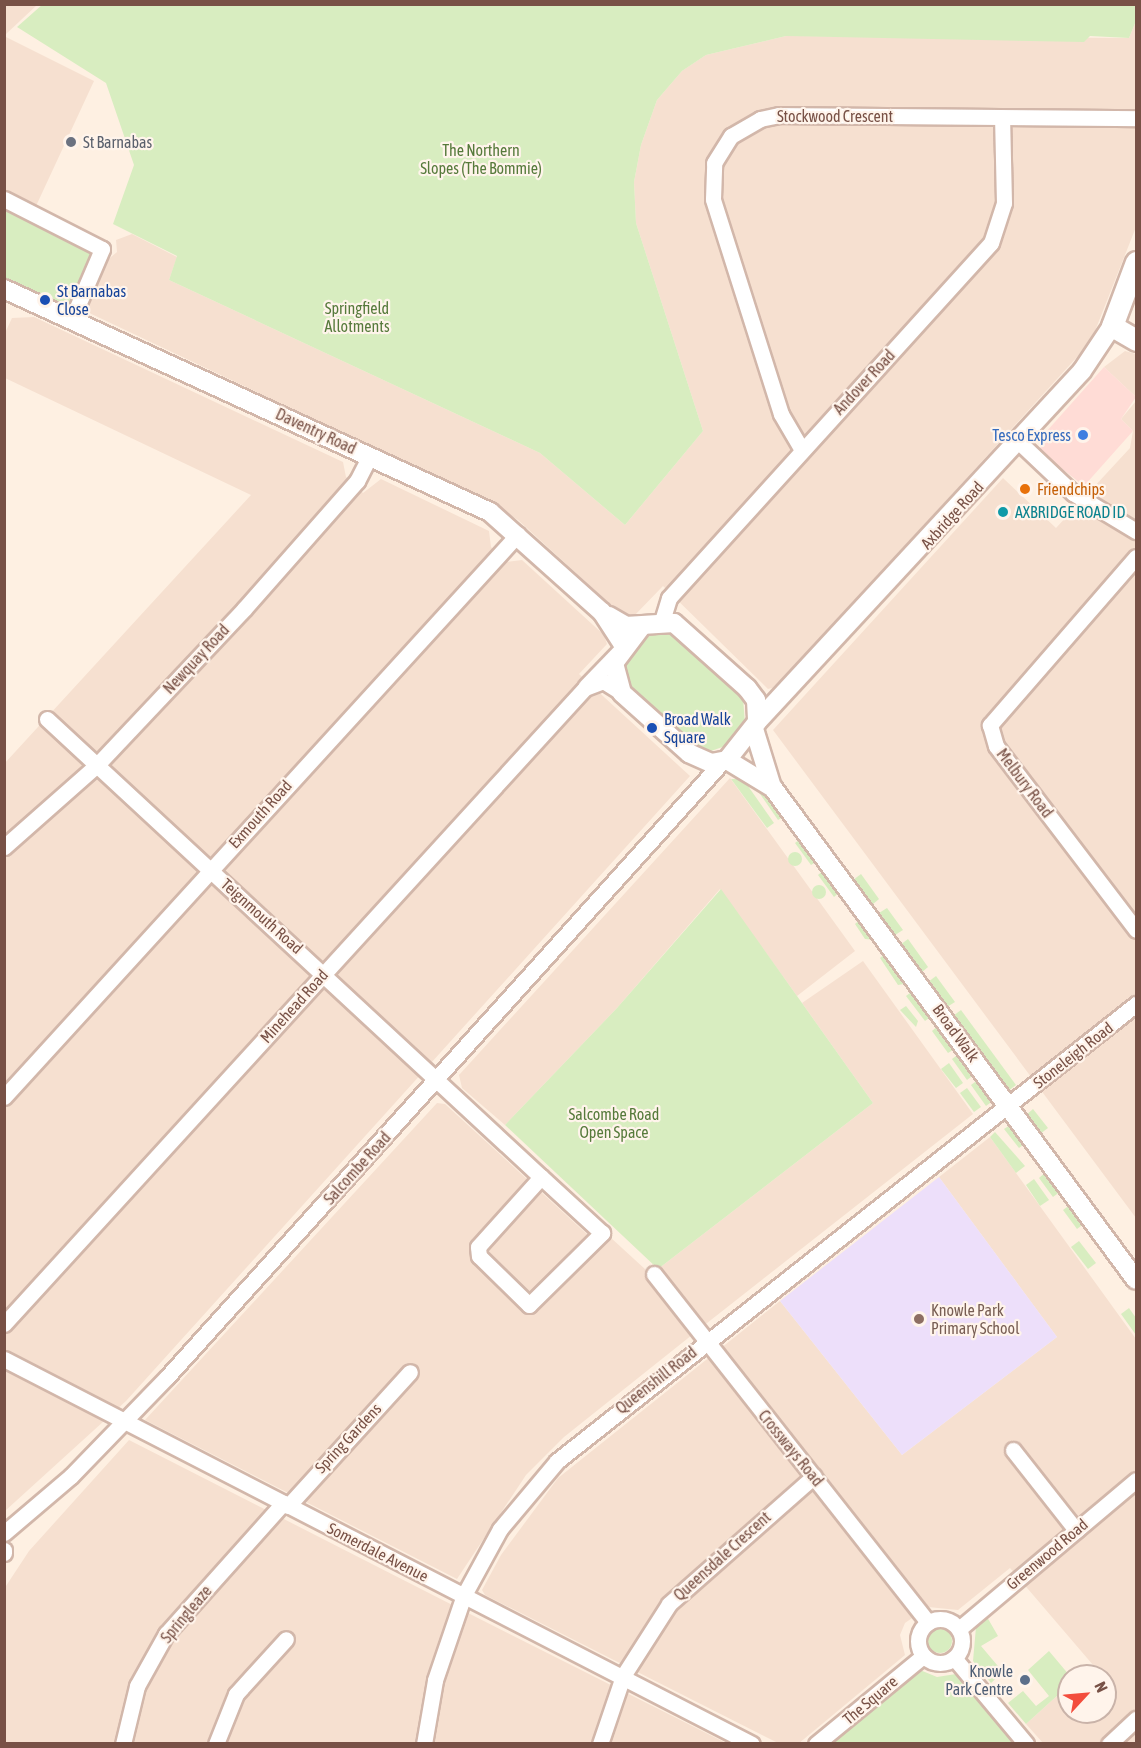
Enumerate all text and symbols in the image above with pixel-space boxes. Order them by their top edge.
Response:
street label: Stockwood Crescent [777,106,893,126]
place label: St Barnabas [83,132,152,152]
marker: St Barnabas [64,135,78,149]
park label: The Northern Slopes (The Bommie) [420,140,542,178]
place label: St Barnabas Close [57,281,126,319]
marker: St Barnabas Close [38,293,52,307]
park label: Springfield Allotments [324,298,390,336]
street label: Andover Road [829,346,899,418]
street label: Daventry Road [273,404,359,458]
place label: Tesco Express [992,425,1071,445]
marker: Tesco Express [1076,428,1090,442]
street label: Axbridge Road [917,477,987,553]
place label: Friendchips [1037,479,1105,499]
marker: Friendchips [1018,482,1032,496]
place label: AXBRIDGE ROAD ID [1015,502,1125,522]
marker: AXBRIDGE ROAD ID [996,505,1010,519]
street label: Newquay Road [159,620,233,698]
place label: Broad Walk Square [664,709,731,747]
marker: Broad Walk Square [645,721,659,735]
street label: Melbury Road [993,745,1057,821]
street label: Exmouth Road [224,776,296,852]
street label: Teignmouth Road [217,874,307,958]
street label: Minehead Road [256,965,332,1047]
street label: Broad Walk [929,1000,983,1066]
street label: Stoneleigh Road [1029,1018,1117,1092]
park label: Salcombe Road Open Space [569,1104,659,1142]
street label: Salcombe Road [319,1128,395,1208]
place label: Knowle Park Primary School [931,1300,1019,1338]
marker: Knowle Park Primary School [912,1312,926,1326]
street label: Queenshill Road [612,1342,700,1418]
street label: Spring Gardens [311,1399,385,1477]
street label: Crossways Road [754,1406,828,1490]
street label: Queensdale Crescent [670,1507,774,1605]
street label: Greenwood Road [1002,1514,1092,1594]
street label: Somerdale Avenue [324,1518,432,1586]
street label: Springleaze [156,1581,216,1647]
place label: Knowle Park Centre [945,1661,1013,1699]
north arrow [1057,1664,1117,1724]
street label: The Square [839,1672,901,1728]
marker: Knowle Park Centre [1018,1673,1032,1687]
text: N [1091,1679,1112,1695]

